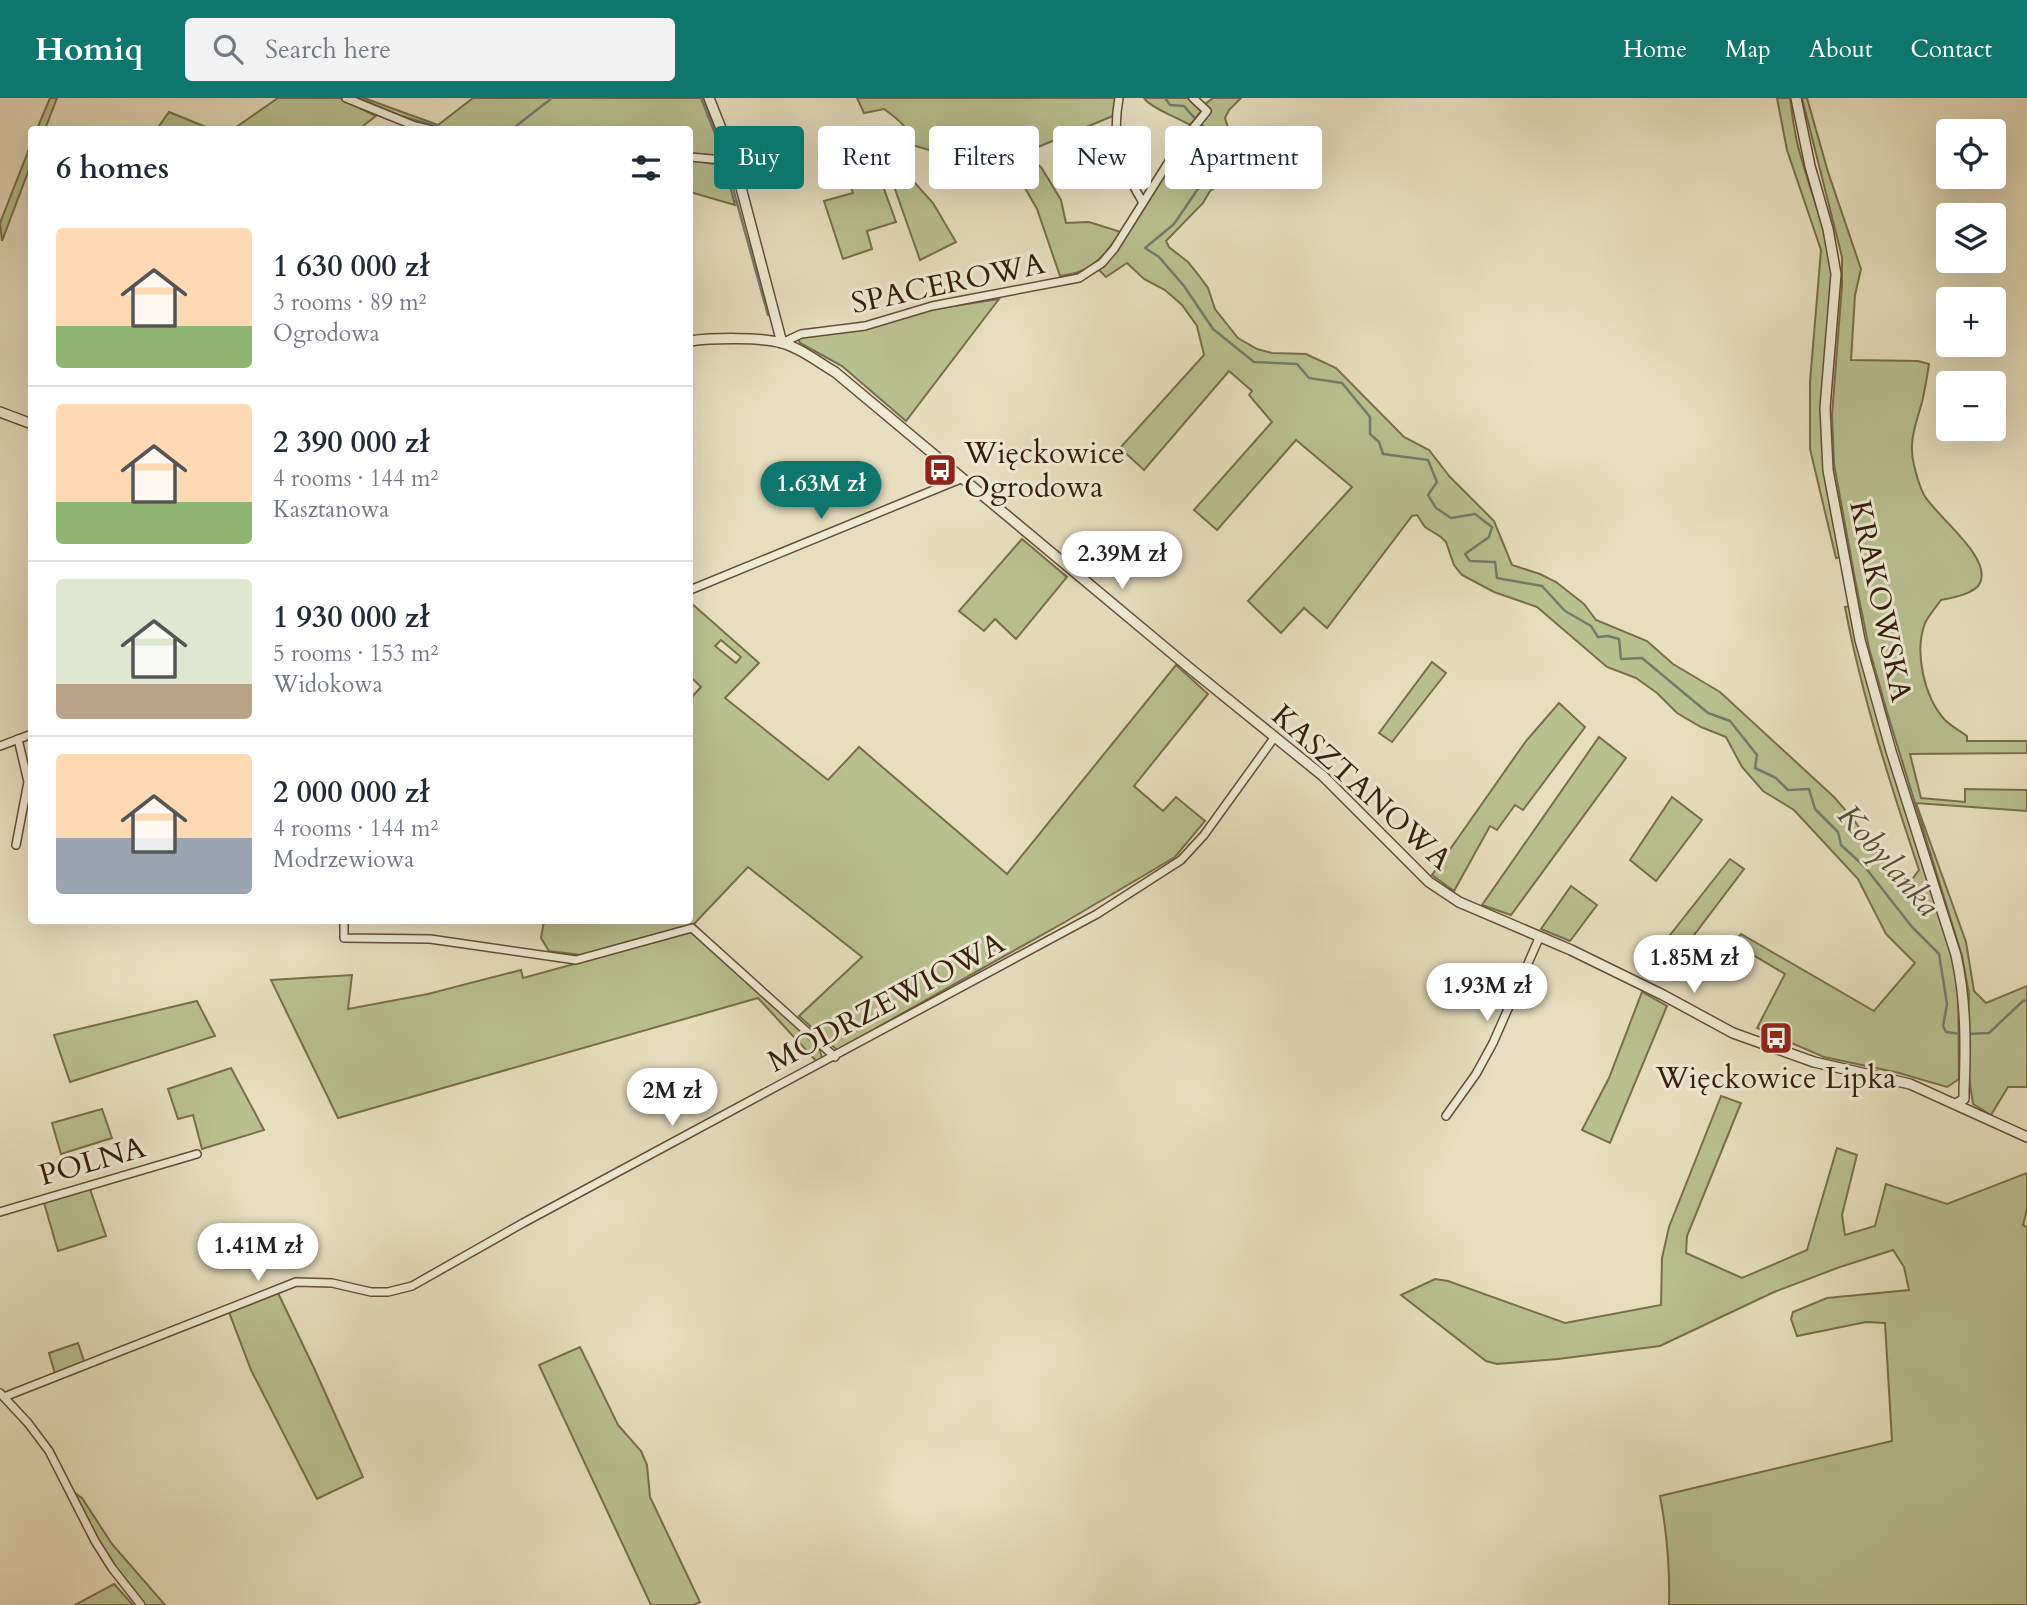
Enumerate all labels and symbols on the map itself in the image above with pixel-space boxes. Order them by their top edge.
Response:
street label: SPACEROWA [848,243,1049,324]
place label: Więckowice Ogrodowa [963,433,1125,508]
bus stop icon: Więckowice Ogrodowa [921,451,959,489]
pin: 1.63M zł [749,462,893,521]
street label: KRAKOWSKA [1839,497,1922,706]
pin: 2.39M zł [1050,532,1194,591]
street label: KASZTANOWA [1263,695,1461,880]
water label: Kobylanka [1827,795,1949,926]
street label: MODRZEWIOWA [760,922,1013,1082]
pin: 1.85M zł [1622,936,1766,995]
pin: 1.93M zł [1415,964,1559,1023]
bus stop icon: Więckowice Lipka [1757,1019,1795,1057]
place label: Więckowice Lipka [1655,1058,1896,1099]
pin: 2M zł [623,1068,721,1128]
street label: POLNA [34,1127,151,1196]
pin: 1.41M zł [186,1224,330,1283]

